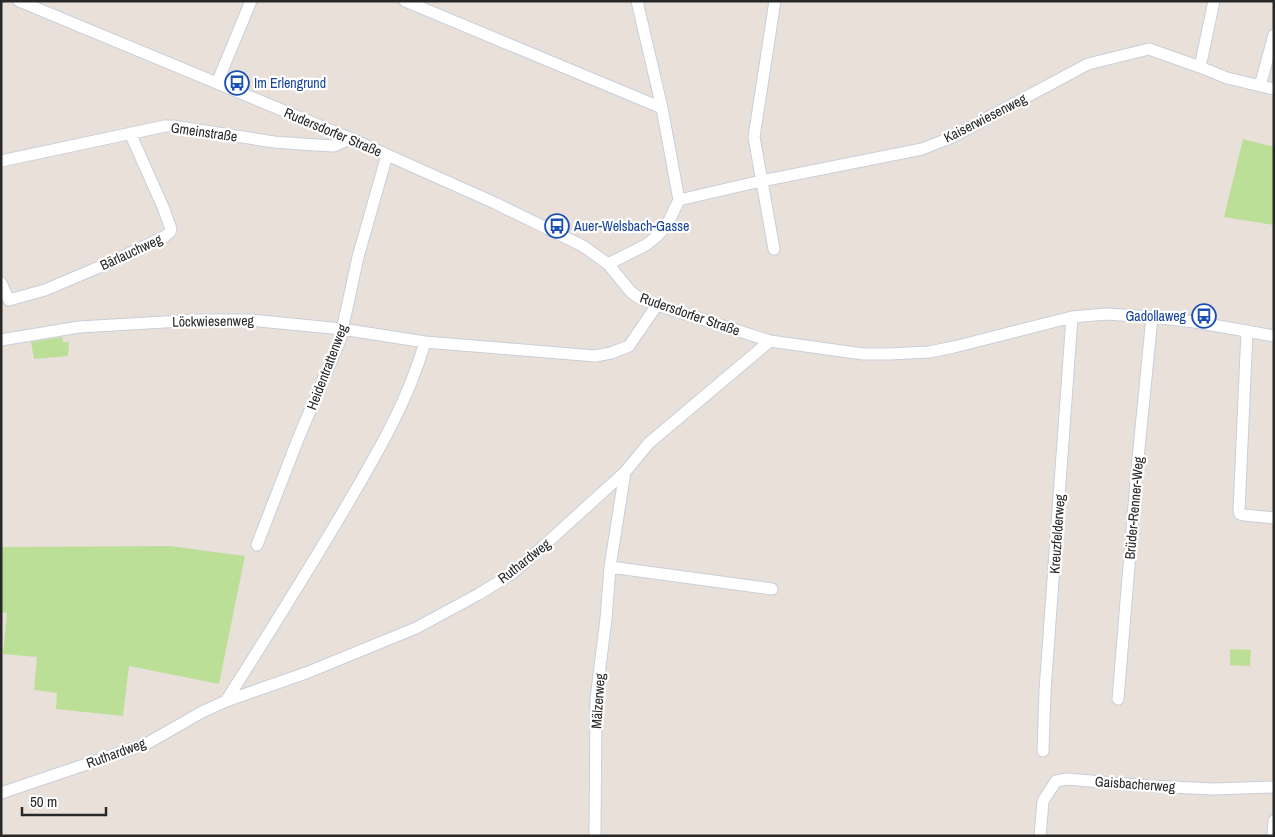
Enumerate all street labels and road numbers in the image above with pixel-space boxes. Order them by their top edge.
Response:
street label: Kaiserwiesenweg [941,89,1030,147]
street label: Rudersdorfer Straße [281,103,385,161]
street label: Gmeinstraße [170,118,238,146]
street label: Bärlauchweg [97,230,165,274]
street label: Rudersdorfer Straße [638,288,742,340]
street label: Löckwiesenweg [172,311,255,331]
street label: Heidentrattenweg [302,321,352,413]
street label: Brüder-Renner-Weg [1121,455,1148,560]
street label: Kreuzfelderweg [1045,493,1069,574]
street label: Ruthardweg [494,534,554,587]
street label: Mälzerweg [587,672,609,729]
street label: Ruthardweg [84,734,149,772]
street label: Gaisbacherweg [1094,772,1176,796]

